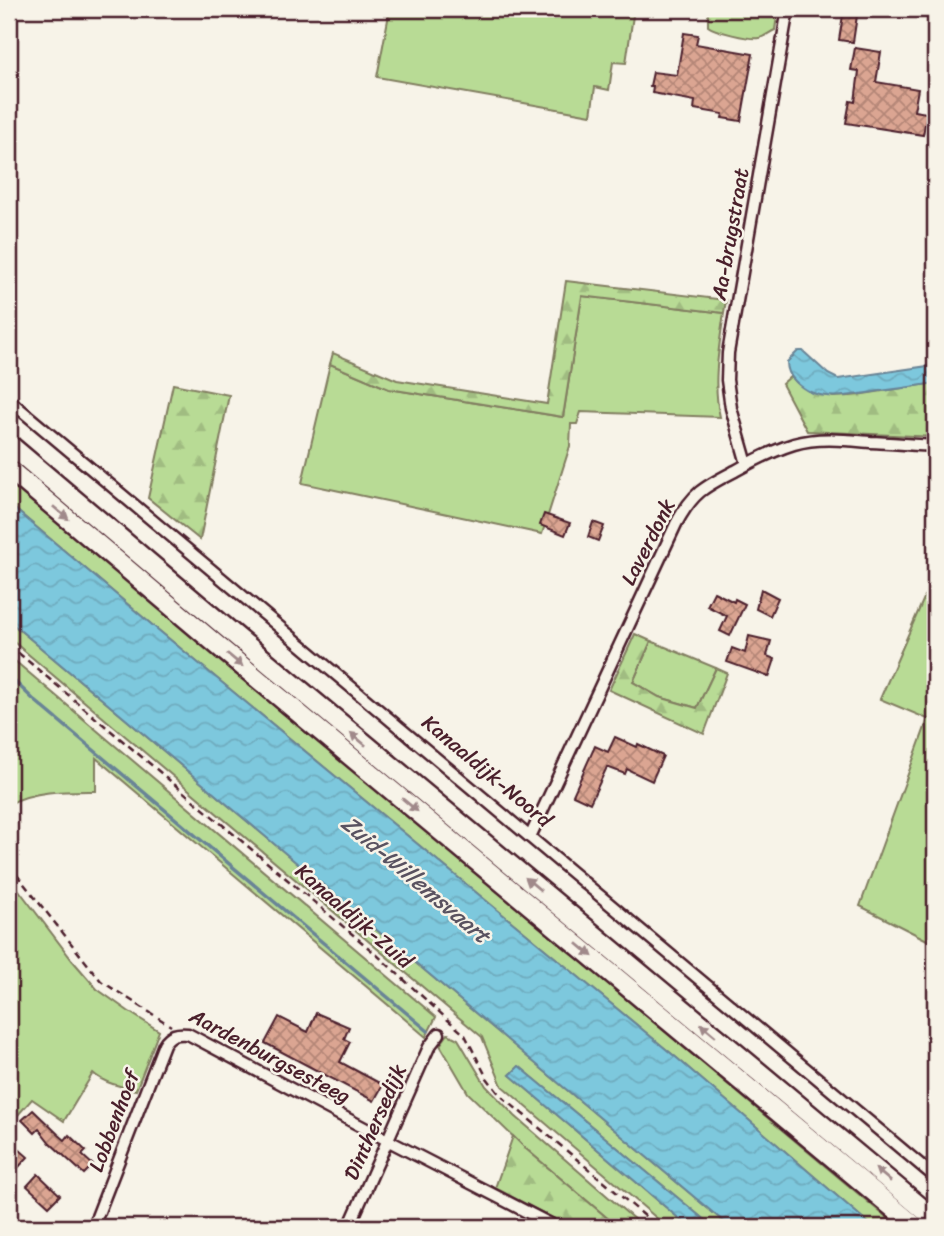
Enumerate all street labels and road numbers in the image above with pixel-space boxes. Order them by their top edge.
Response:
street label: Aa-brugstraat [699,165,760,304]
street label: Laverdonk [610,492,686,592]
street label: Kanaaldijk-Noord [413,705,563,839]
street label: Kanaaldijk-Zuid [286,853,423,980]
street label: Aardenburgsesteeg [181,997,358,1115]
street label: Dinthersedijk [332,1058,418,1186]
street label: Lobbenhoef [77,1062,152,1178]

